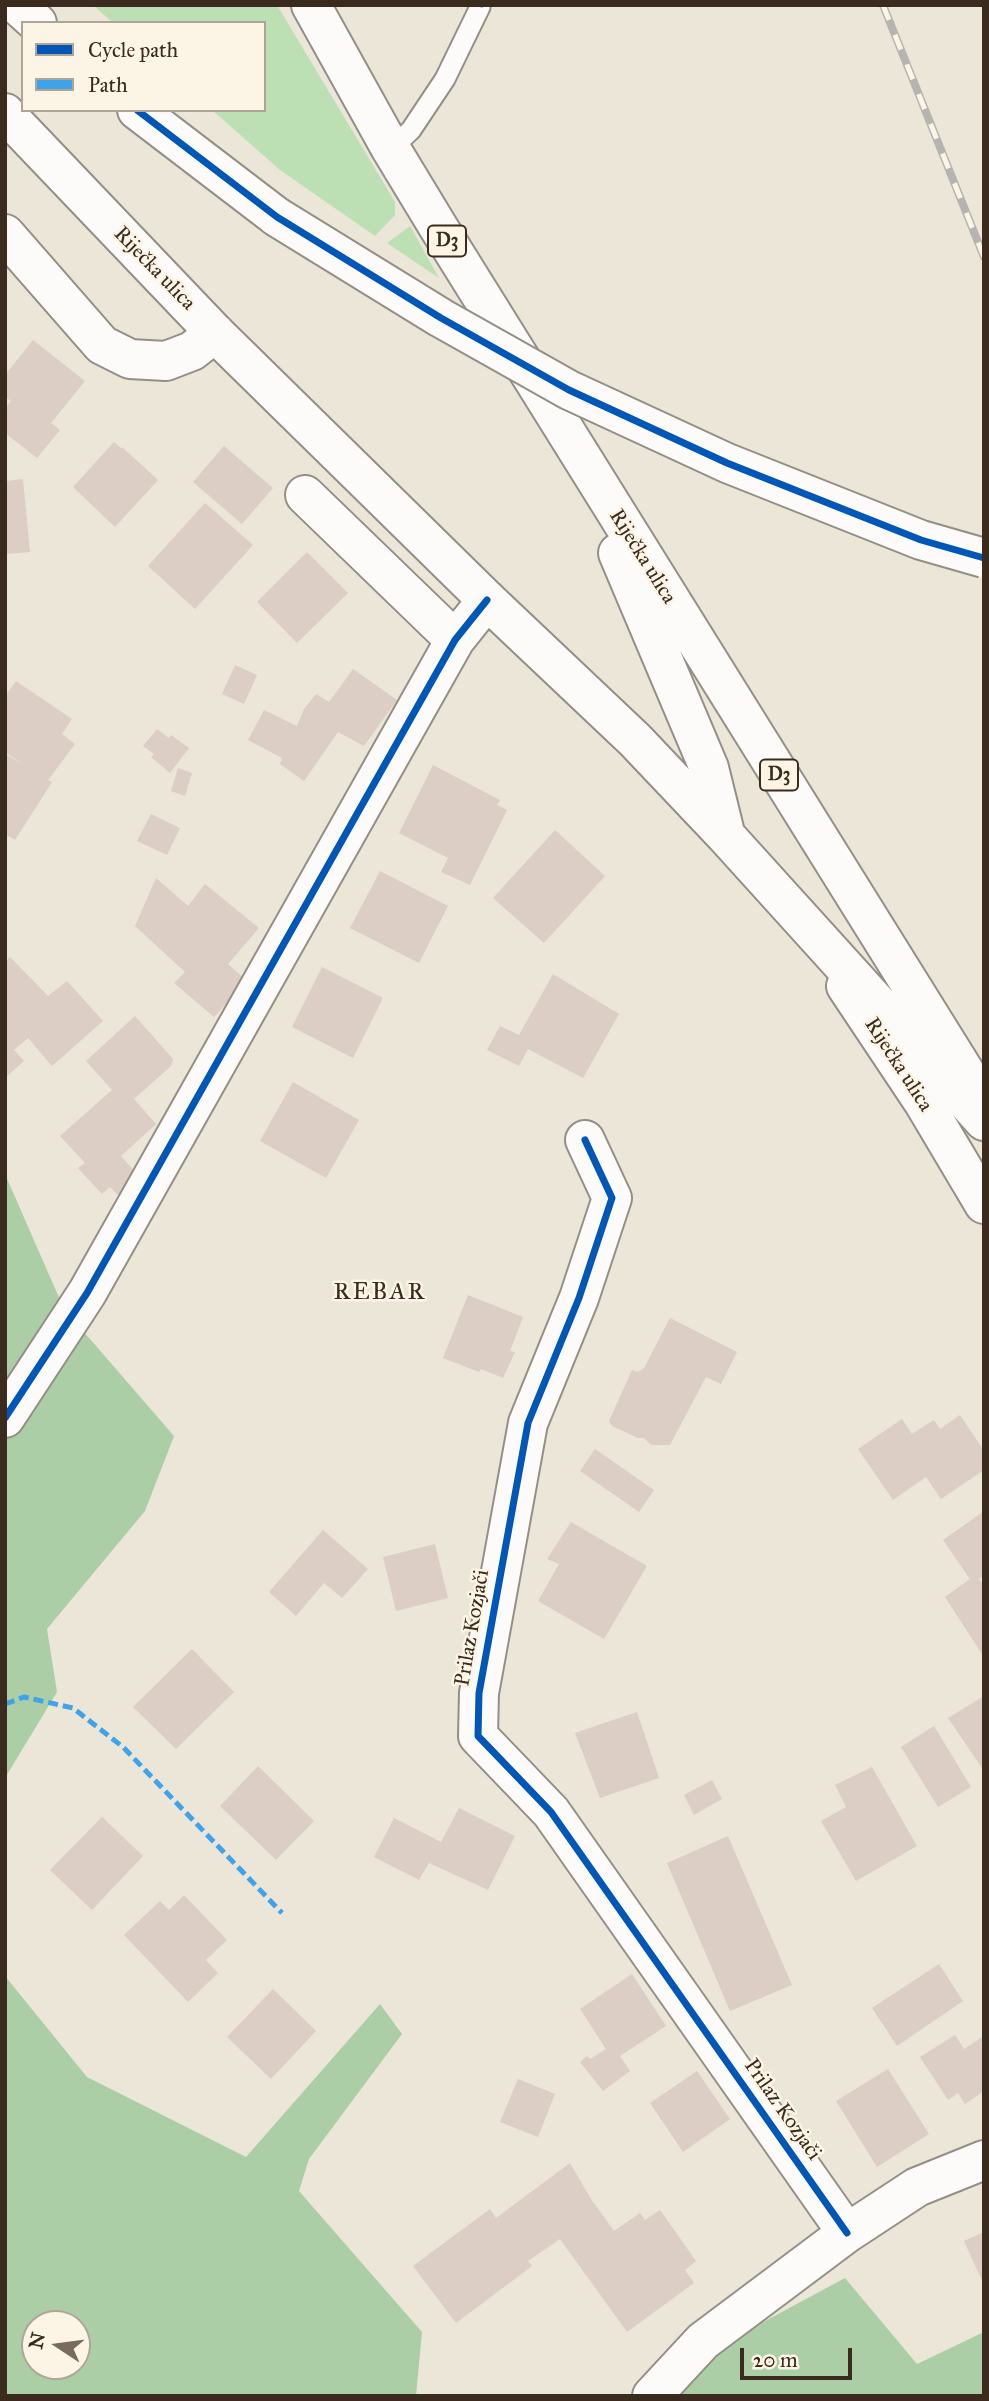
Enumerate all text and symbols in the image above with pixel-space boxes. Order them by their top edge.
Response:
legend [21,21,266,112]
text: Cycle path [88,37,178,63]
text: Path [88,72,128,98]
street label: Riječka ulica [108,222,200,316]
road number: D3 [428,226,466,256]
street label: Riječka ulica [603,505,681,609]
road number: D3 [760,760,798,790]
street label: Riječka ulica [858,1013,938,1117]
district label: REBAR [334,1279,426,1307]
street label: Prilaz Kozjači [450,1568,496,1688]
street label: Prilaz Kozjači [738,2054,826,2166]
north arrow [21,2310,91,2380]
text: N [24,2330,50,2351]
scale bar [744,2334,856,2378]
text: 20 m [753,2347,798,2373]

